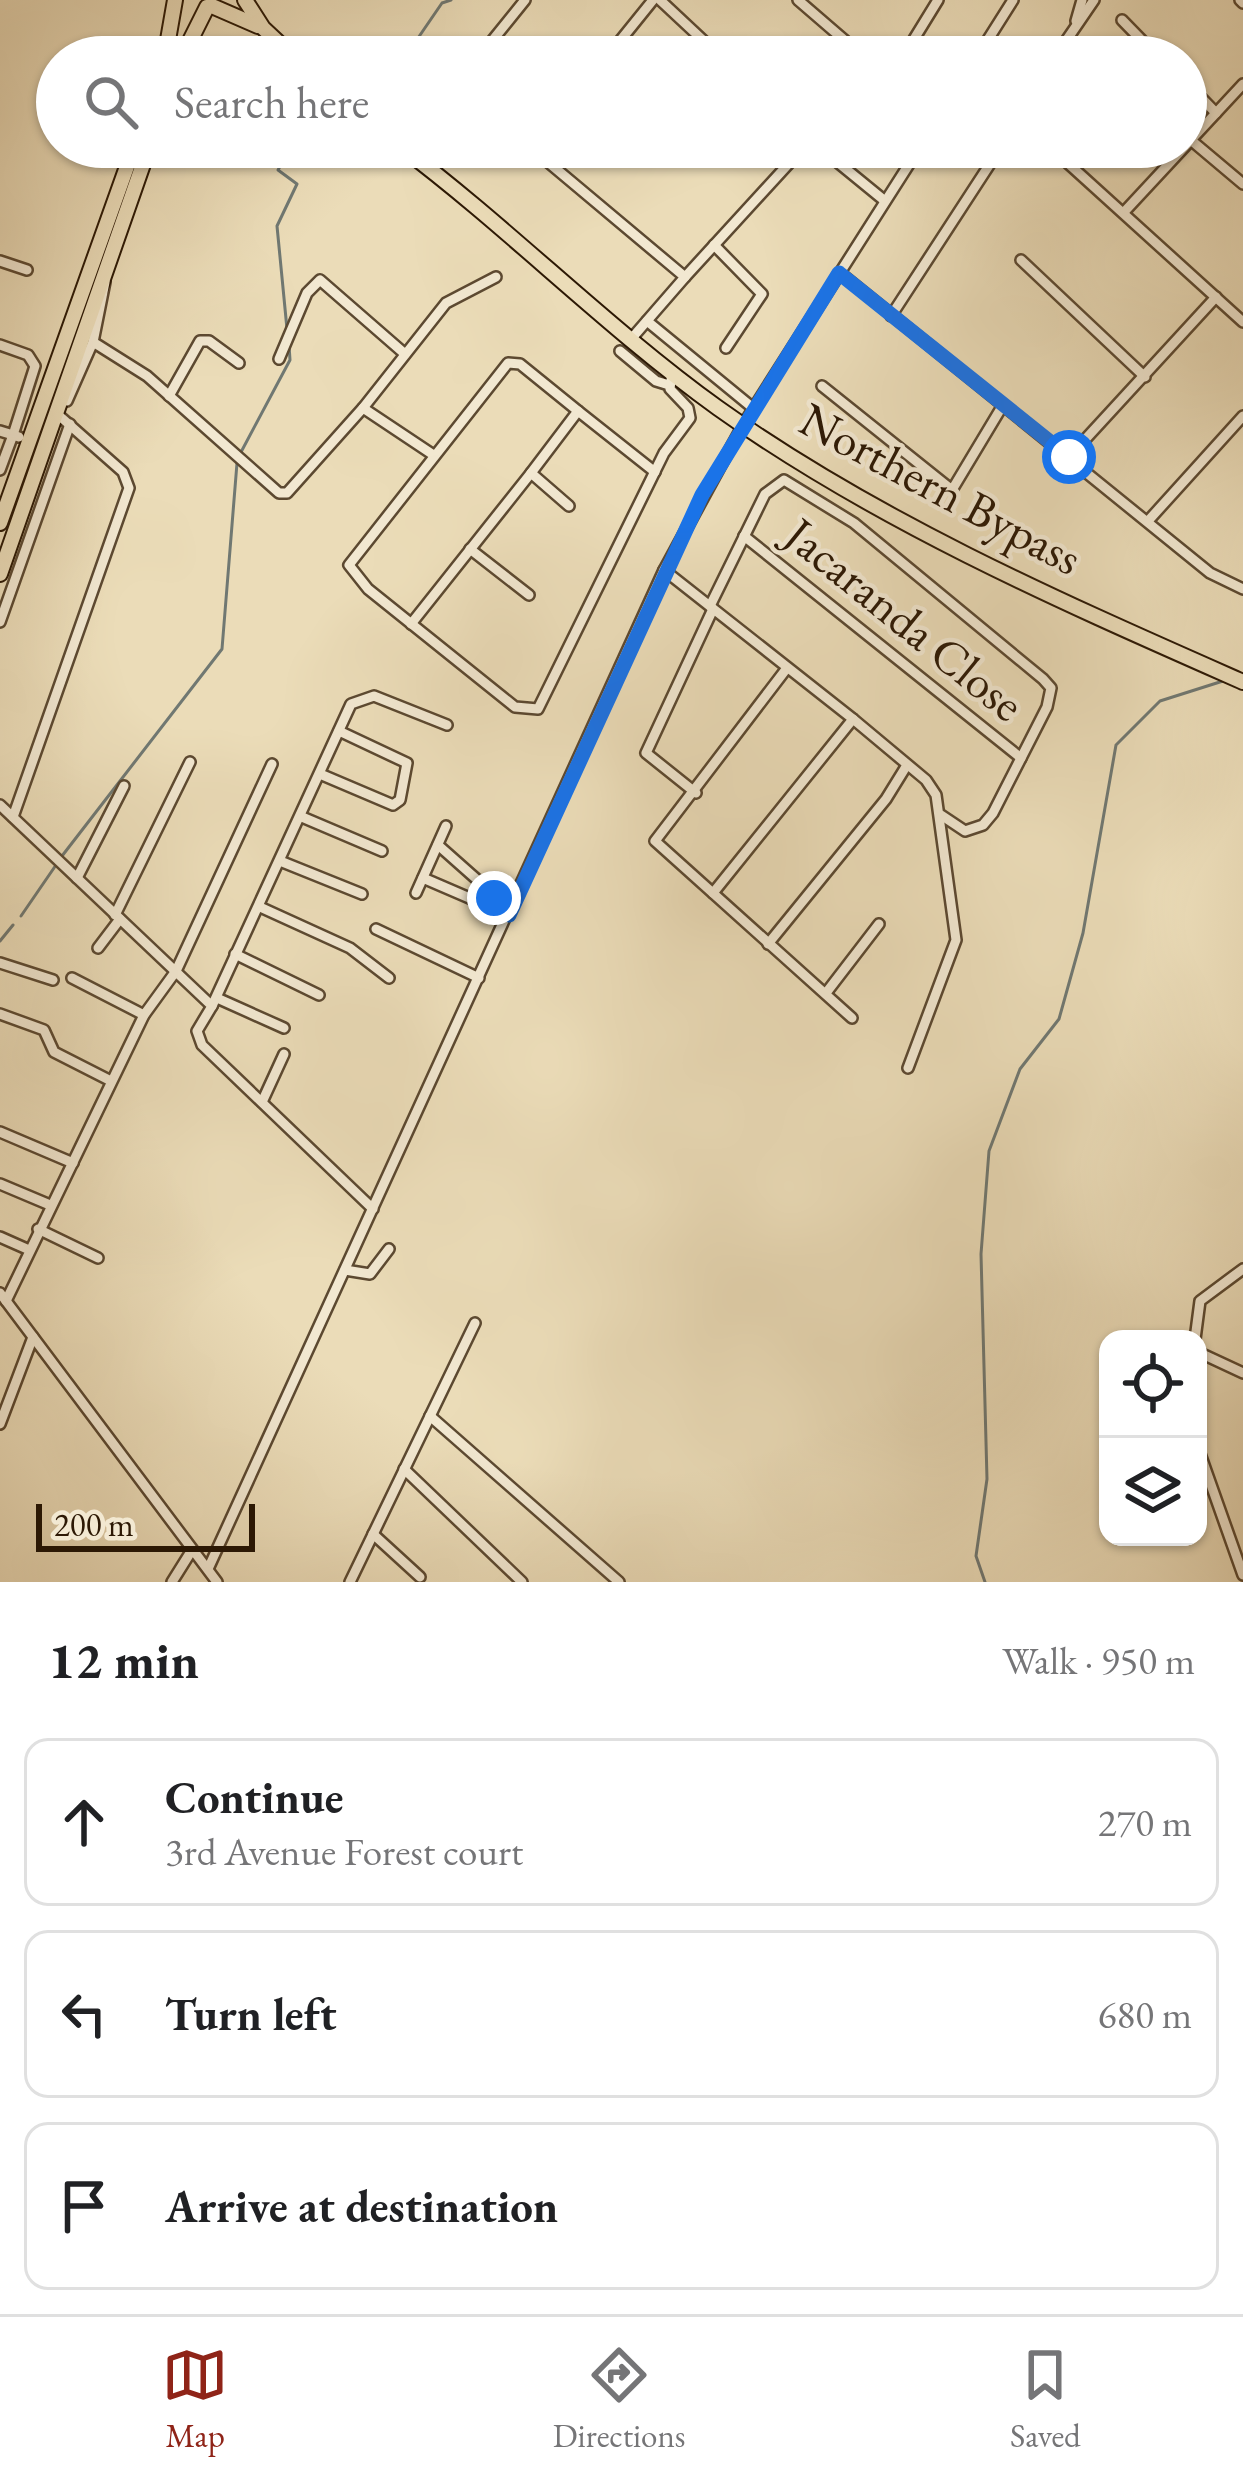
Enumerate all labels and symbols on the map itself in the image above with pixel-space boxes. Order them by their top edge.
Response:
street label: Northern Bypass [789,388,1093,588]
route start [1042,430,1096,484]
street label: Jacaranda Close [769,501,1037,735]
route end [467,871,521,925]
scale bar [36,1498,255,1551]

